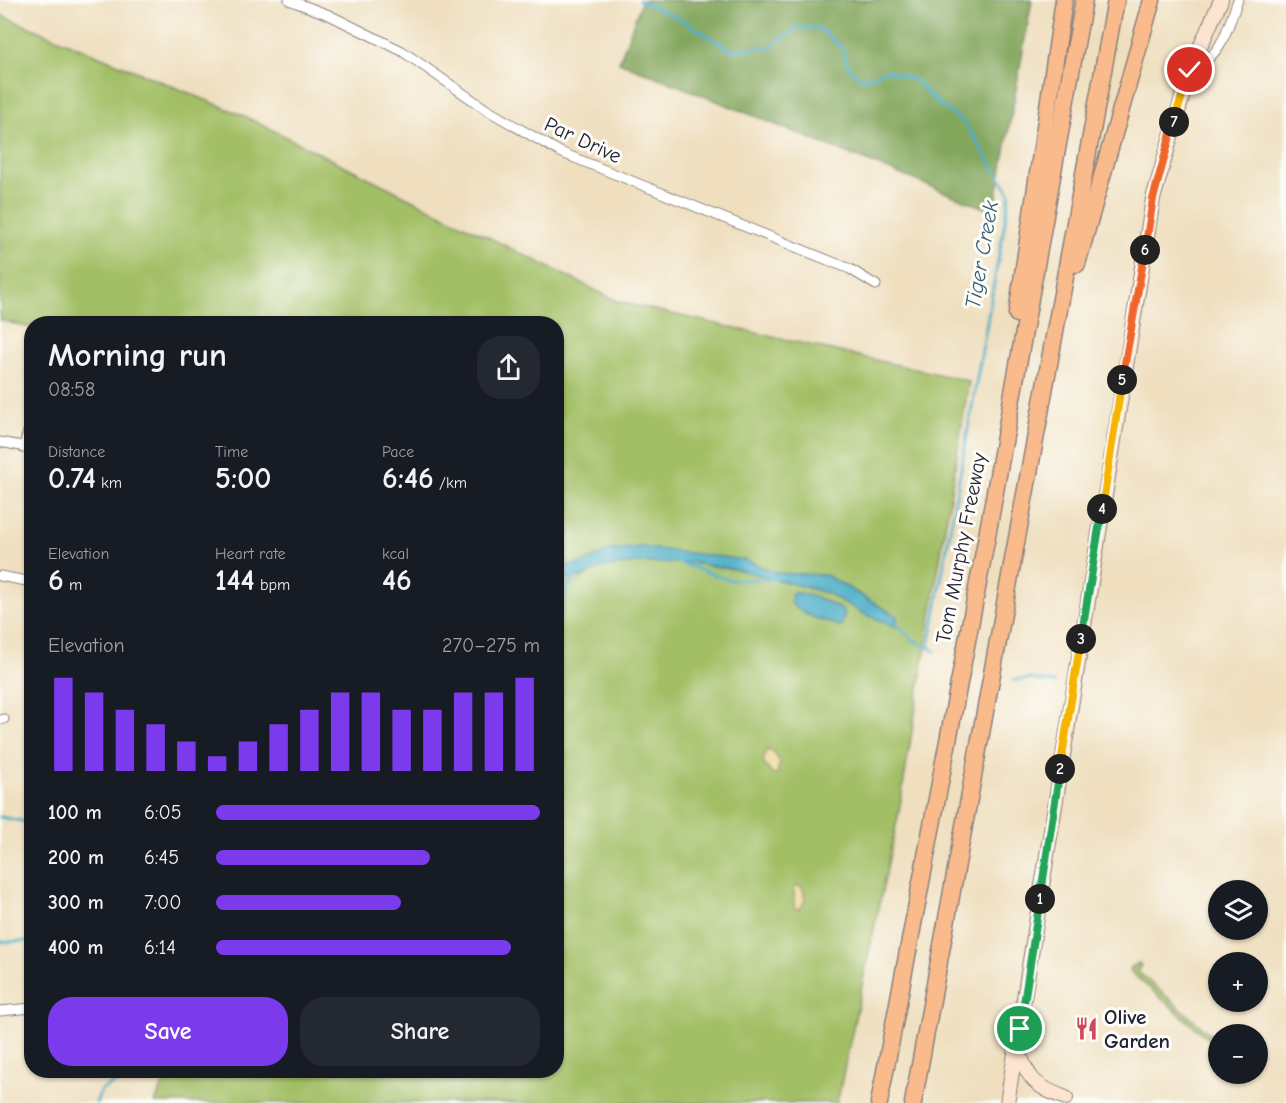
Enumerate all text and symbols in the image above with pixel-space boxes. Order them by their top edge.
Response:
pin [1164,44,1215,95]
icon: check [1173,53,1206,86]
pin: 7 [1159,107,1189,137]
street label: Par Drive [541,112,625,168]
text: 7 [1170,113,1178,131]
water label: Tiger Creek [960,199,1004,311]
pin: 6 [1130,235,1160,265]
text: 6 [1141,241,1149,259]
text: Morning run [48,336,227,374]
button: share [477,336,540,399]
pin: 5 [1107,365,1137,395]
text: 5 [1118,371,1126,389]
text: 08:58 [48,378,95,401]
text: Distance [48,443,105,461]
text: Time [215,443,248,461]
text: Pace [382,443,414,461]
street label: Tom Murphy Freeway [931,450,991,645]
text: 0.74 [48,461,96,496]
text: 5:00 [215,461,271,496]
text: 6:46 [382,461,434,496]
text: km [96,474,122,492]
text: /km [434,474,467,492]
pin: 4 [1087,494,1117,524]
text: 4 [1098,500,1106,518]
text: Elevation [48,545,109,563]
text: Heart rate [215,545,286,563]
text: kcal [382,545,409,563]
text: 6 [48,563,64,598]
text: 144 [215,563,255,598]
text: 46 [382,563,412,598]
text: m [64,576,82,594]
text: bpm [255,576,290,594]
pin: 3 [1066,624,1096,654]
text: 3 [1077,630,1085,648]
text: Elevation [48,634,125,657]
text: 270–275 m [442,634,540,657]
pin: 2 [1045,754,1075,784]
text: 2 [1056,760,1064,778]
text: 100 m [48,801,102,824]
text: 6:05 [144,801,181,824]
text: 200 m [48,846,104,869]
text: 6:45 [144,846,179,869]
map controls [1208,880,1268,1084]
button: layers [1208,880,1268,940]
pin: 1 [1025,884,1055,914]
text: 1 [1037,890,1043,908]
text: 300 m [48,891,104,914]
text: 7:00 [144,891,181,914]
text: 400 m [48,936,103,959]
text: 6:14 [144,936,176,959]
button: + [1208,952,1268,1012]
button: Save [48,997,288,1066]
button: Share [300,997,540,1066]
pin [994,1003,1045,1054]
place label: Olive Garden [1104,1005,1170,1053]
icon: arrive [1003,1012,1036,1045]
restaurant icon: Olive Garden [1073,1016,1099,1042]
button: − [1208,1024,1268,1084]

